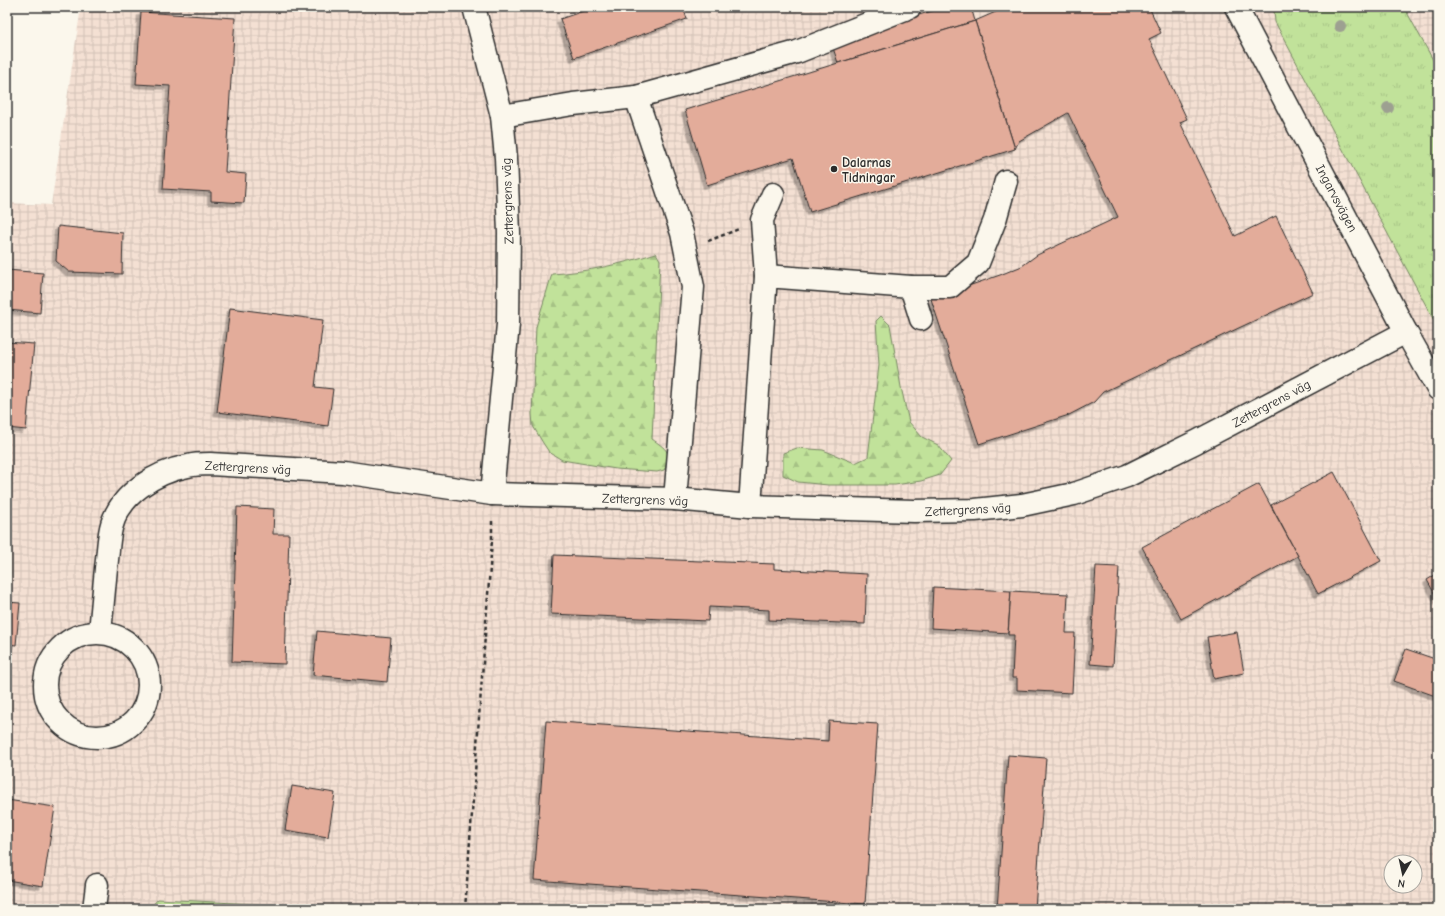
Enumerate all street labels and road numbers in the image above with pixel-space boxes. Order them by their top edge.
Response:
street label: Zettergrens väg [498,158,517,244]
street label: Ingarvsvägen [1312,162,1361,235]
street label: Zettergrens väg [1230,377,1313,430]
street label: Zettergrens väg [204,458,292,477]
street label: Zettergrens väg [602,490,688,509]
street label: Zettergrens väg [924,500,1012,519]

